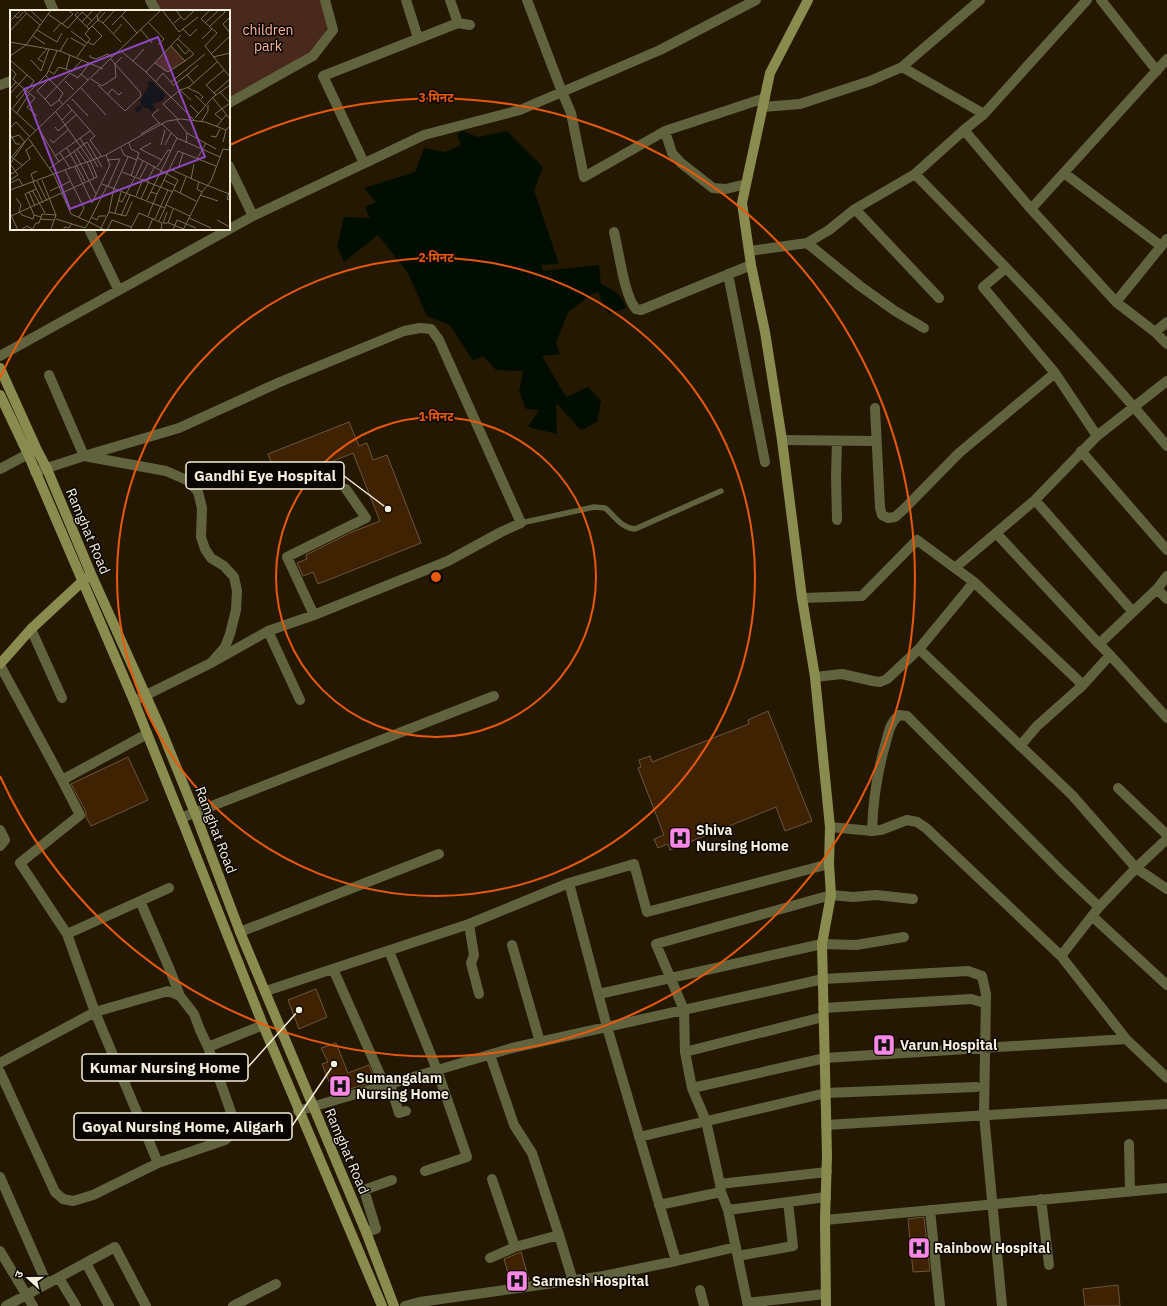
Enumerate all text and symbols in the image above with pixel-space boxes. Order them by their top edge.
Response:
inset map [10,10,230,230]
park label: children park [242,21,294,55]
text: 3 मिनट [418,90,454,105]
text: 2 मिनट [418,250,454,265]
text: 1 मिनट [418,409,454,424]
callout: Gandhi Eye Hospital [186,462,344,489]
text: Gandhi Eye Hospital [194,466,337,485]
street label: Ramghat Road [62,485,114,577]
centre of rings [429,570,443,584]
street label: Ramghat Road [191,784,241,876]
place label: Shiva Nursing Home [696,821,789,855]
hospital icon: Shiva Nursing Home [667,825,693,851]
hospital icon: Varun Hospital [871,1032,897,1058]
place label: Varun Hospital [900,1036,997,1054]
callout: Kumar Nursing Home [82,1054,248,1081]
text: Kumar Nursing Home [90,1058,240,1077]
place label: Sumangalam Nursing Home [356,1069,449,1103]
hospital icon: Sumangalam Nursing Home [327,1073,353,1099]
street label: Ramghat Road [321,1105,373,1197]
callout: Goyal Nursing Home, Aligarh [74,1113,292,1140]
text: Goyal Nursing Home, Aligarh [82,1117,284,1136]
hospital icon: Rainbow Hospital [906,1235,932,1261]
place label: Rainbow Hospital [934,1239,1050,1257]
north arrow [8,1258,48,1298]
text: उ [11,1268,27,1280]
hospital icon: Sarmesh Hospital [504,1268,530,1294]
place label: Sarmesh Hospital [532,1272,649,1290]

